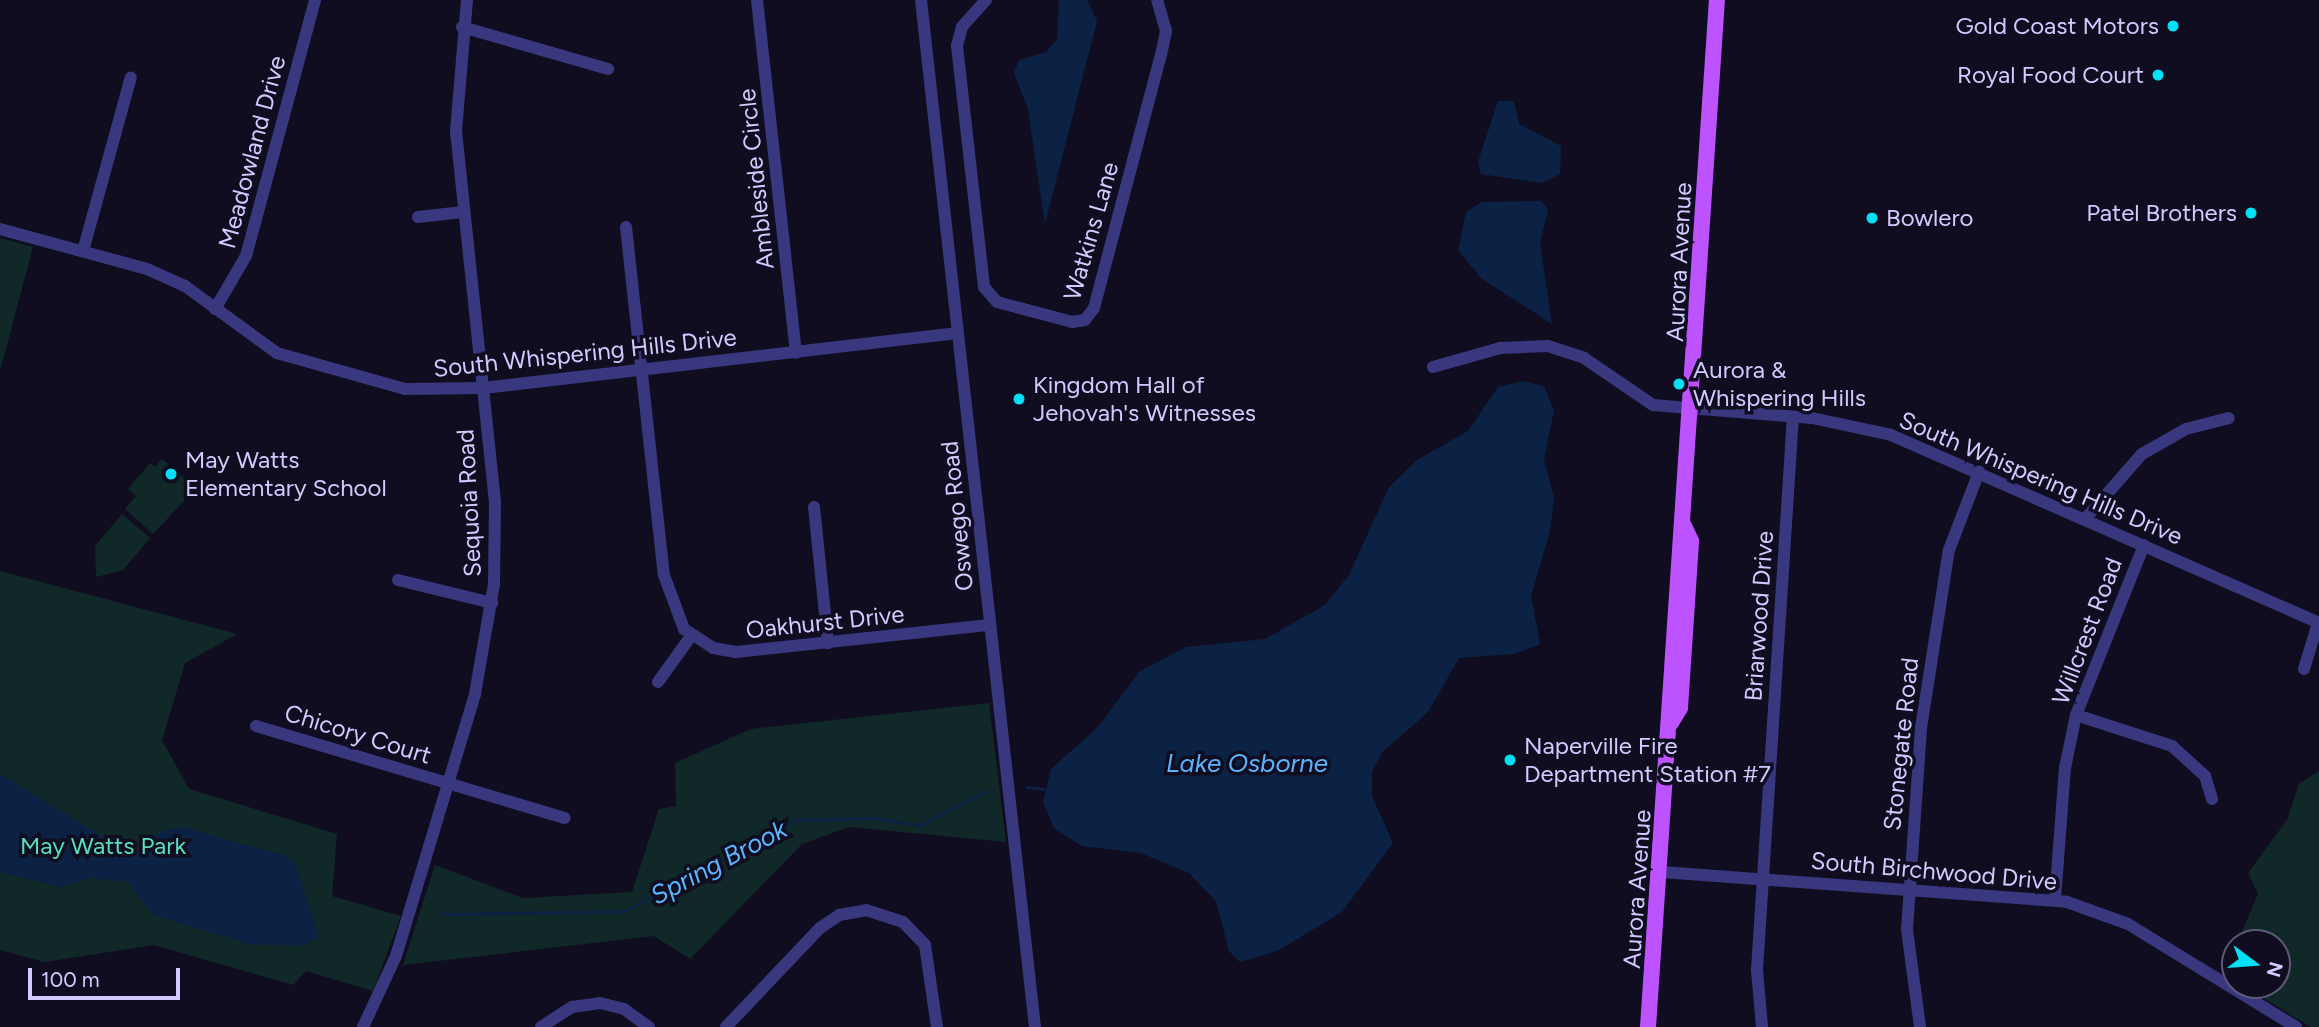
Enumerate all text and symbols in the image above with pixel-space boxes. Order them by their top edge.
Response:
place label: Gold Coast Motors [1955,12,2159,40]
marker: Gold Coast Motors [2165,18,2181,34]
street label: Meadowland Drive [212,52,292,252]
place label: Royal Food Court [1957,61,2144,89]
marker: Royal Food Court [2150,67,2166,83]
street label: Ambleside Circle [732,87,780,271]
street label: Watkins Lane [1058,159,1124,303]
street label: Aurora Avenue [1660,182,1698,342]
place label: Patel Brothers [2086,199,2237,227]
place label: Bowlero [1886,204,1973,232]
marker: Patel Brothers [2243,205,2259,221]
marker: Bowlero [1864,210,1880,226]
street label: South Whispering Hills Drive [432,323,738,383]
place label: Aurora & Whispering Hills [1693,356,1866,412]
place label: Kingdom Hall of Jehovah's Witnesses [1033,371,1256,427]
marker: Aurora & Whispering Hills [1671,376,1687,392]
marker: Kingdom Hall of Jehovah's Witnesses [1011,391,1027,407]
street label: South Whispering Hills Drive [1895,405,2187,551]
street label: Sequoia Road [451,428,487,578]
street label: Oswego Road [935,440,979,592]
place label: May Watts Elementary School [185,446,387,502]
marker: May Watts Elementary School [163,466,179,482]
street label: Briarwood Drive [1739,530,1779,702]
street label: Willcrest Road [2046,554,2128,708]
street label: Oakhurst Drive [744,599,906,645]
street label: Stonegate Road [1878,656,1924,832]
street label: Chicory Court [281,698,435,770]
place label: Naperville Fire Department Station #7 [1524,732,1771,788]
water label: Lake Osborne [1166,748,1328,780]
marker: Naperville Fire Department Station #7 [1502,752,1518,768]
street label: Aurora Avenue [1617,809,1657,969]
water label: Spring Brook [645,814,793,912]
park label: May Watts Park [20,832,186,860]
street label: South Birchwood Drive [1810,846,2058,896]
north arrow [2221,929,2291,999]
scale bar [32,954,184,998]
text: N [2262,959,2288,980]
text: 100 m [41,967,100,992]

